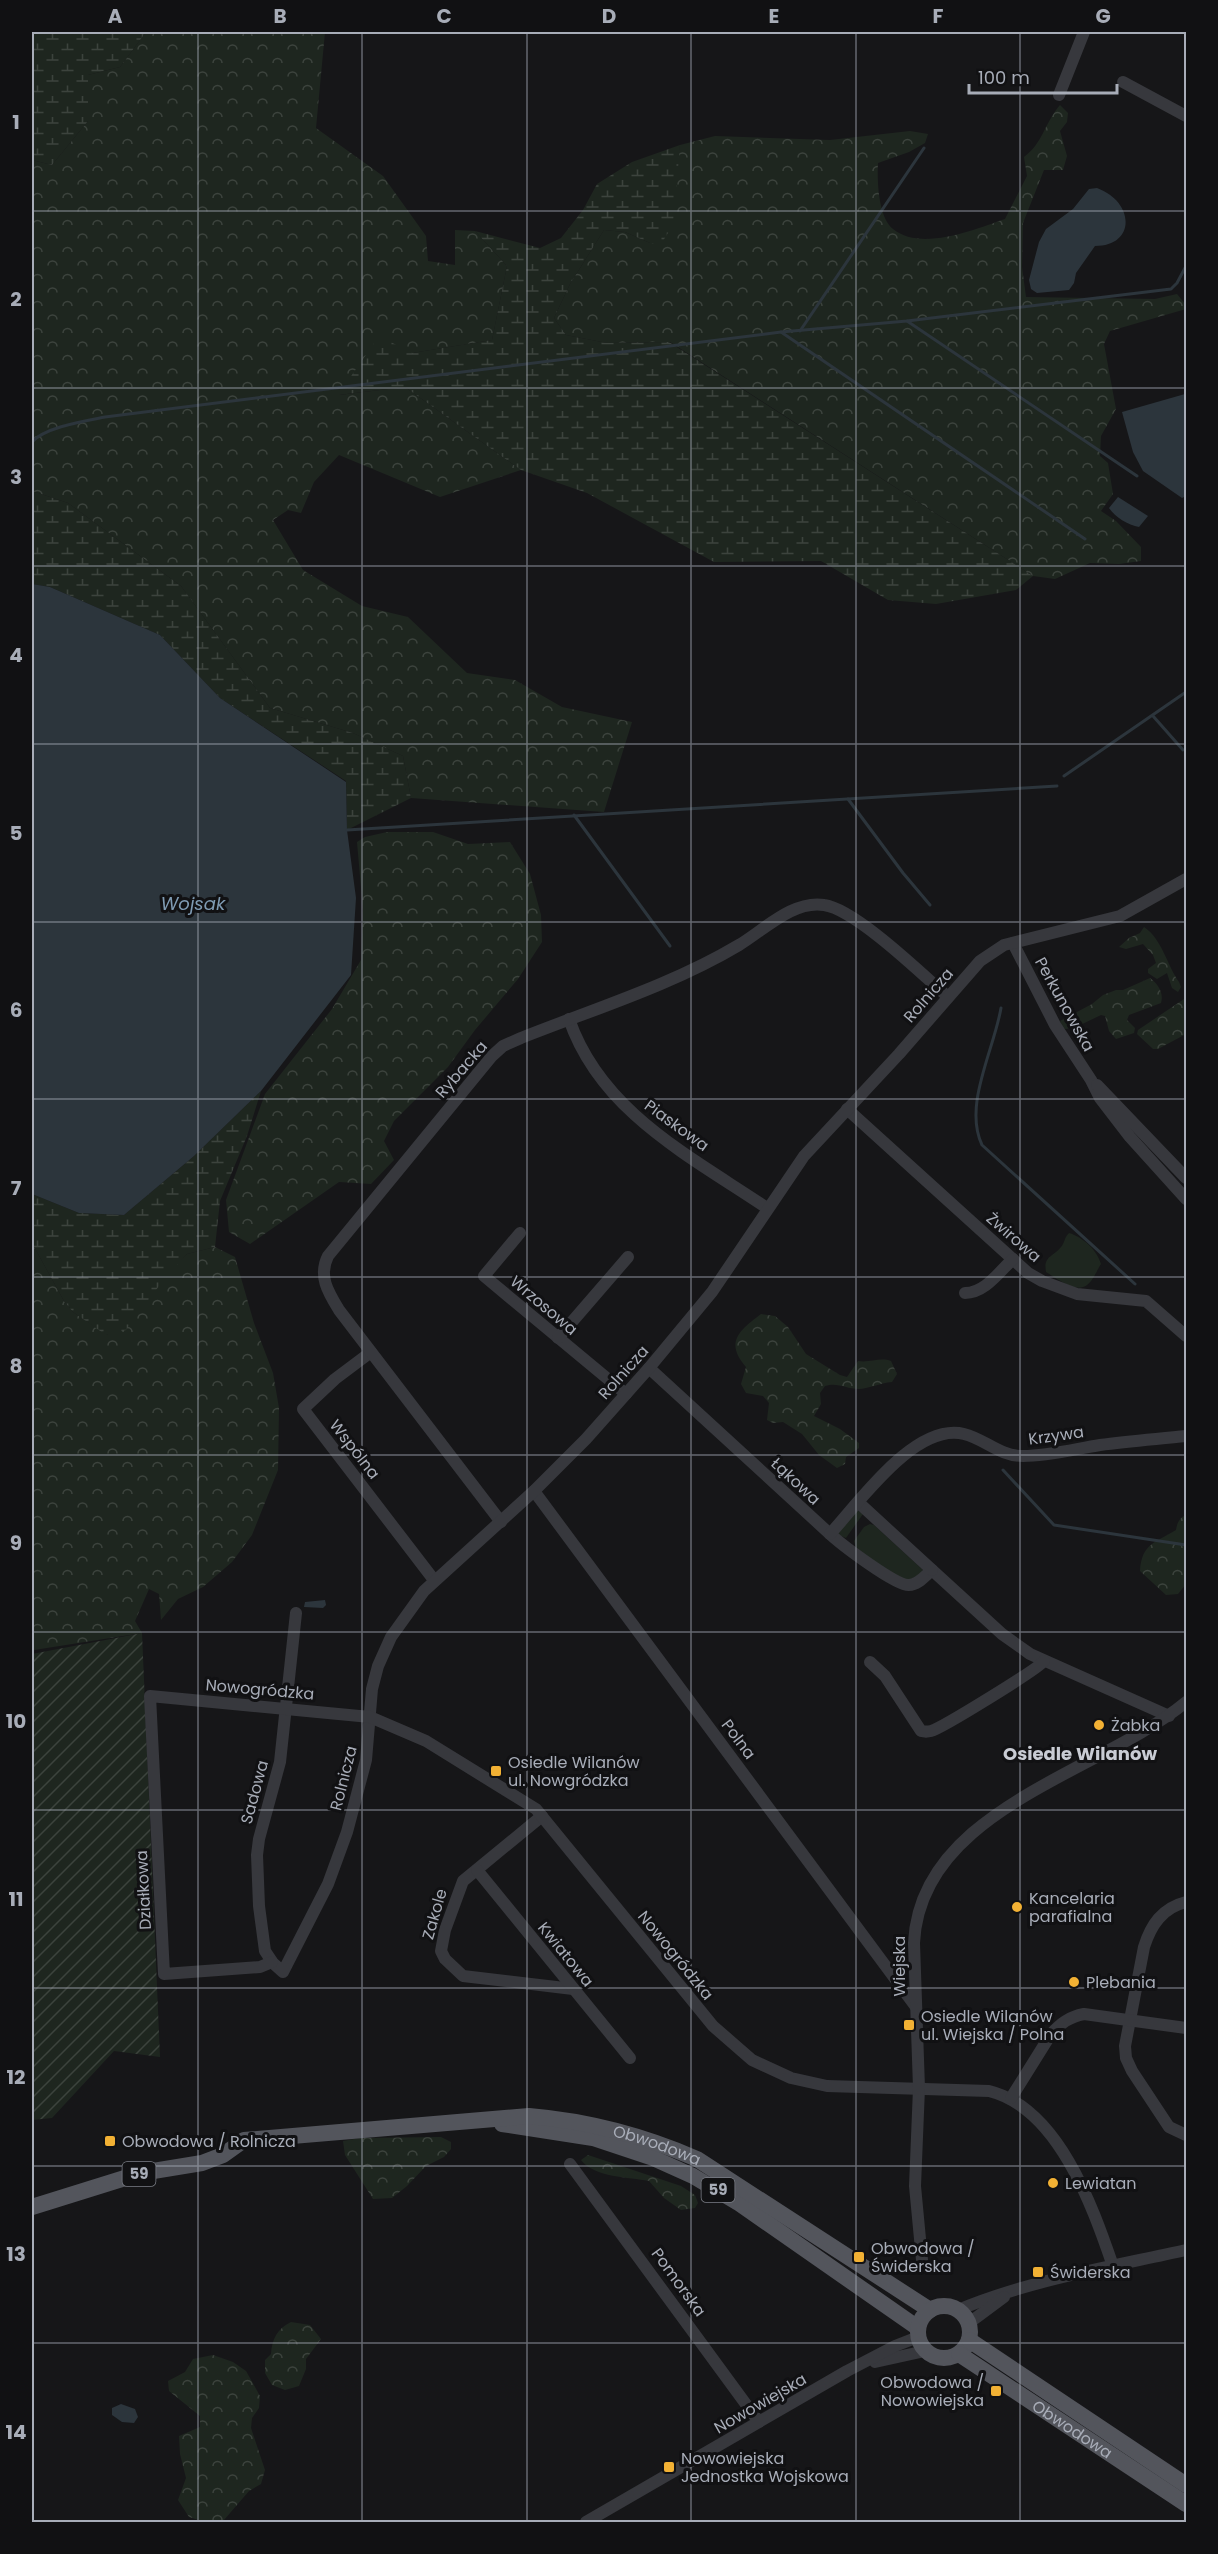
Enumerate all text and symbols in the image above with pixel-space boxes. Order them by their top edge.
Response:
text: A [108,2,123,30]
text: B [273,2,287,30]
text: C [436,2,452,30]
text: D [602,2,616,30]
text: E [769,2,779,30]
text: F [933,2,944,30]
text: G [1095,2,1111,30]
scale bar [969,57,1118,95]
text: 100 m [978,65,1030,90]
text: 1 [12,108,20,136]
text: 2 [10,285,22,313]
text: 3 [10,463,22,491]
text: 4 [9,641,23,669]
text: 5 [10,819,23,847]
water label: Wojsak [161,891,226,916]
street label: Perkunowska [1029,953,1100,1056]
street label: Rolnicza [898,963,959,1028]
text: 6 [10,996,22,1024]
street label: Rybacka [430,1036,493,1103]
street label: Piaskowa [640,1094,714,1157]
text: 7 [11,1174,22,1202]
street label: Żwirowa [981,1207,1046,1268]
street label: Wrzosowa [505,1270,582,1340]
street label: Rolnicza [593,1340,654,1405]
text: 8 [10,1352,22,1380]
street label: Wspólna [324,1415,385,1484]
street label: Krzywa [1027,1420,1085,1451]
street label: Łąkowa [766,1452,826,1510]
text: 9 [10,1529,22,1557]
street label: Nowogródzka [205,1673,315,1706]
text: 10 [6,1707,26,1735]
place label: Żabka [1111,1714,1160,1737]
street label: Polna [716,1715,761,1764]
marker: Żabka [1092,1718,1106,1732]
district label: Osiedle Wilanów [1003,1741,1157,1766]
street label: Rolnicza [324,1743,363,1813]
place label: Osiedle Wilanów ul. Nowgródzka [508,1751,640,1792]
street label: Sadowa [235,1758,274,1827]
marker: Osiedle Wilanów ul. Nowgródzka [489,1764,503,1778]
street label: Działkowa [130,1850,157,1930]
text: 11 [8,1885,24,1913]
street label: Zakole [416,1886,453,1942]
place label: Kancelaria parafialna [1029,1887,1115,1928]
marker: Kancelaria parafialna [1010,1900,1024,1914]
street label: Nowogródzka [632,1906,719,2005]
street label: Kwiatowa [532,1917,599,1992]
street label: Wiejska [888,1936,911,1996]
place label: Plebania [1086,1971,1156,1994]
marker: Plebania [1067,1975,1081,1989]
place label: Osiedle Wilanów ul. Wiejska / Polna [921,2005,1064,2046]
marker: Osiedle Wilanów ul. Wiejska / Polna [902,2018,916,2032]
text: 12 [7,2063,25,2091]
street label: Obwodowa [610,2119,704,2171]
place label: Obwodowa / Rolnicza [122,2130,296,2153]
marker: Obwodowa / Rolnicza [103,2134,117,2148]
road number: 59 [122,2162,156,2186]
place label: Lewiatan [1065,2172,1137,2195]
marker: Lewiatan [1046,2176,1060,2190]
road number: 59 [702,2178,734,2202]
place label: Obwodowa / Świderska [871,2237,975,2278]
text: 13 [6,2240,26,2268]
street label: Pomorska [646,2243,711,2321]
marker: Obwodowa / Świderska [852,2250,866,2264]
place label: Świderska [1050,2261,1131,2284]
marker: Świderska [1031,2265,1045,2279]
street label: Nowowiejska [710,2368,811,2439]
place label: Obwodowa / Nowowiejska [880,2371,984,2412]
marker: Obwodowa / Nowowiejska [989,2384,1003,2398]
street label: Obwodowa [1028,2394,1117,2464]
text: 14 [5,2418,27,2446]
place label: Nowowiejska Jednostka Wojskowa [681,2447,849,2488]
marker: Nowowiejska Jednostka Wojskowa [662,2460,676,2474]

